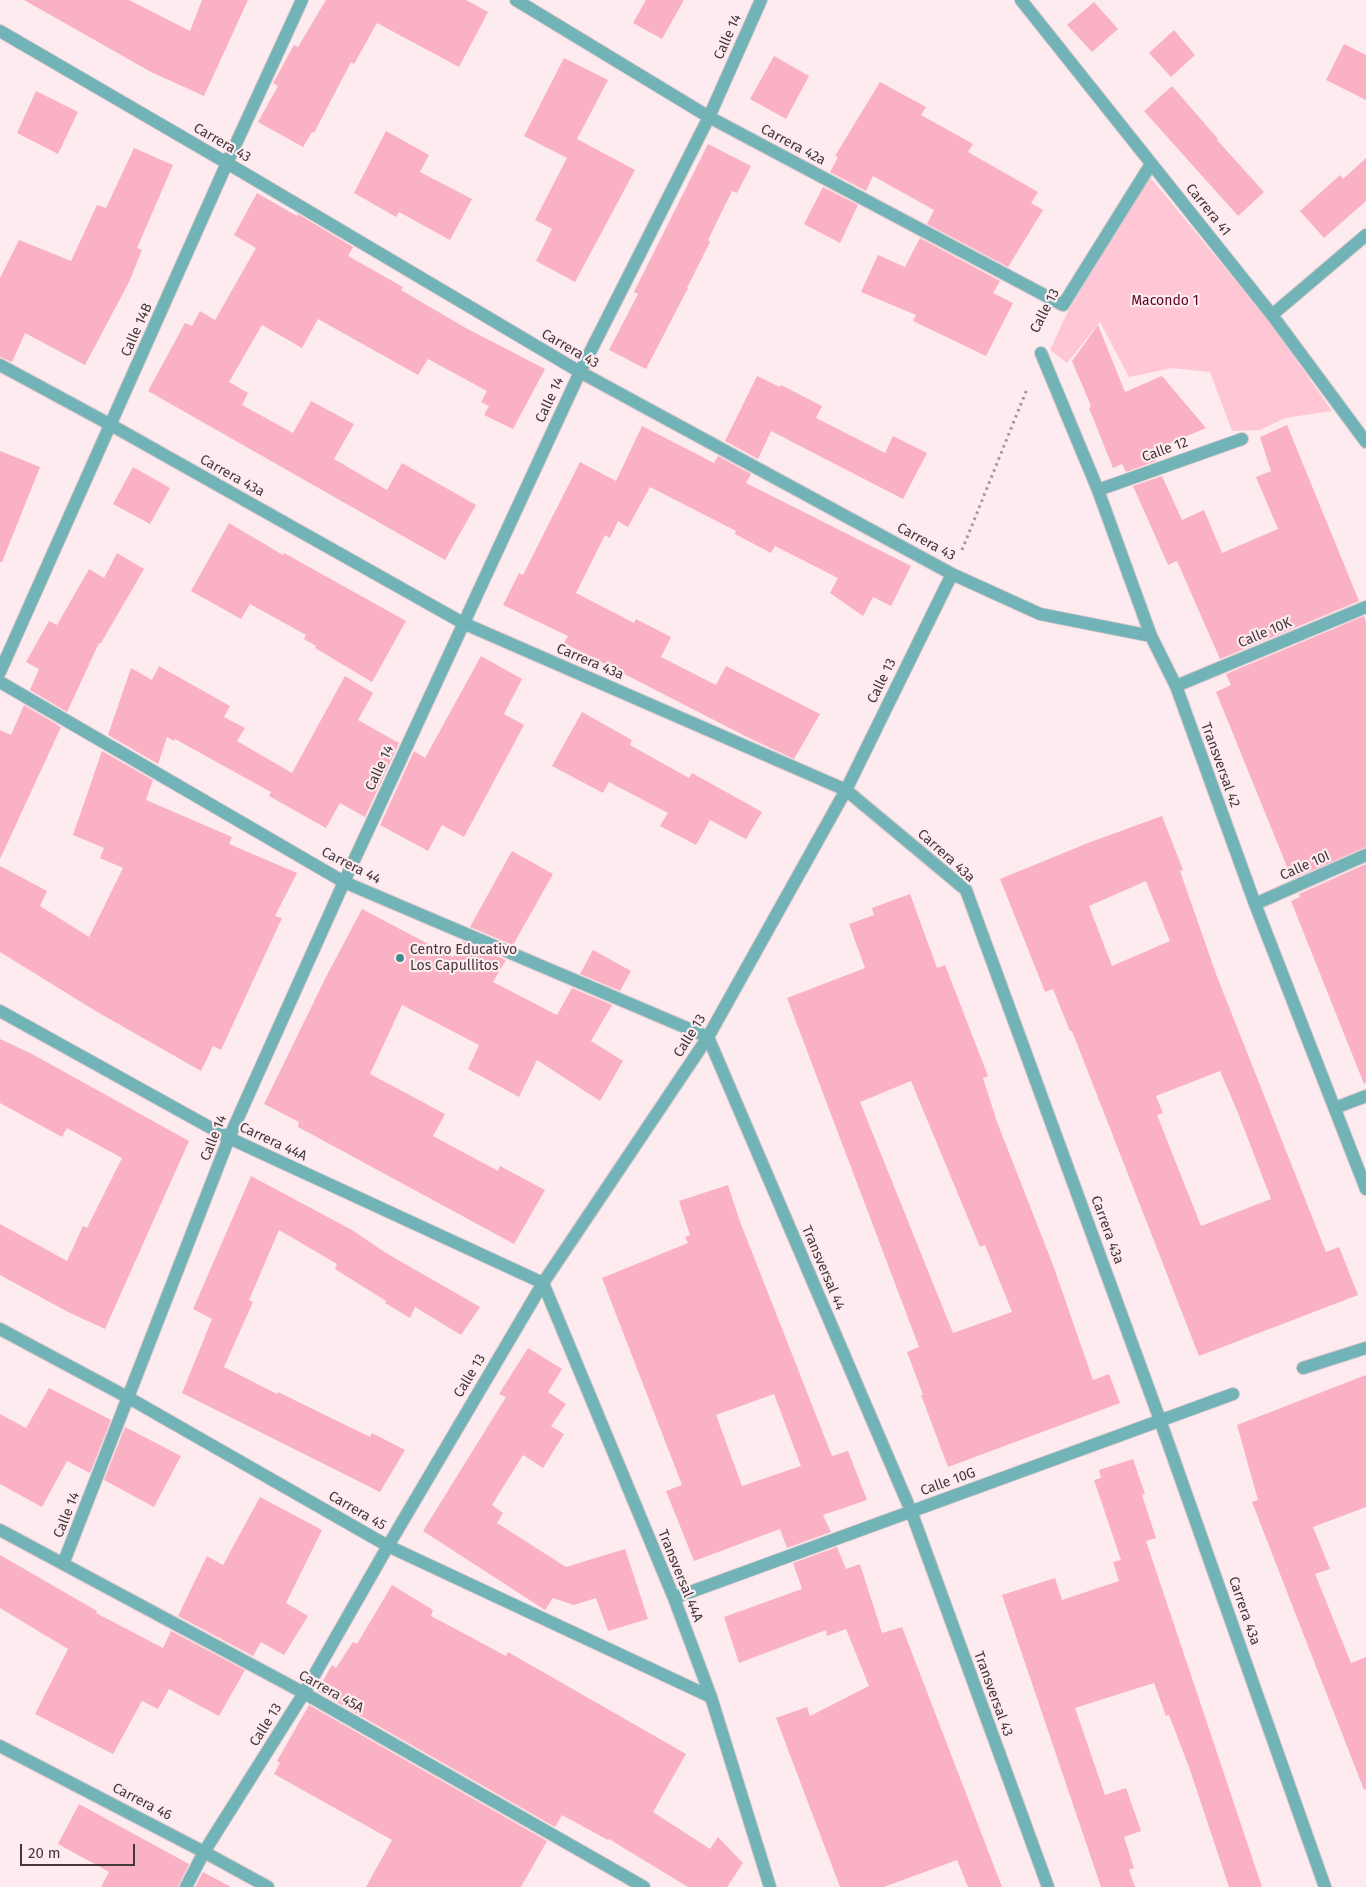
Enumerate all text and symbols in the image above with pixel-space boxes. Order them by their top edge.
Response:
street label: Calle 14 [711,12,745,62]
street label: Carrera 43 [190,120,254,166]
street label: Carrera 42a [758,121,828,169]
street label: Carrera 41 [1182,181,1234,239]
street label: Calle 13 [1027,286,1063,336]
park label: Macondo 1 [1131,293,1199,309]
street label: Calle 14B [118,301,156,359]
street label: Carrera 43 [538,326,602,372]
street label: Calle 14 [532,375,568,425]
street label: Calle 12 [1140,434,1190,466]
street label: Carrera 43a [197,451,267,501]
street label: Carrera 43 [894,520,958,564]
street label: Calle 10K [1236,614,1294,652]
street label: Carrera 43a [554,640,626,684]
street label: Calle 13 [864,656,900,706]
street label: Transversal 42 [1197,720,1243,810]
street label: Calle 14 [362,743,398,793]
street label: Carrera 43a [914,826,978,886]
street label: Carrera 44 [318,844,384,888]
street label: Calle 10I [1278,848,1332,884]
place label: Centro Educativo Los Capullitos [410,942,517,974]
marker: Centro Educativo Los Capullitos [394,952,406,964]
street label: Calle 13 [670,1011,710,1061]
street label: Calle 14 [197,1113,231,1163]
street label: Carrera 44A [237,1119,309,1165]
street label: Carrera 43a [1087,1194,1127,1266]
street label: Transversal 44 [798,1223,848,1313]
street label: Calle 13 [451,1351,489,1401]
street label: Calle 10G [918,1464,978,1500]
street label: Carrera 45 [325,1488,389,1534]
street label: Calle 14 [50,1490,84,1540]
street label: Transversal 44A [654,1527,706,1625]
street label: Carrera 43a [1224,1575,1264,1647]
street label: Transversal 43 [970,1649,1016,1739]
street label: Carrera 45A [295,1667,367,1717]
street label: Calle 13 [246,1700,286,1750]
street label: Carrera 46 [109,1780,175,1824]
scale bar [22,1834,138,1866]
text: 20 m [28,1844,61,1862]

